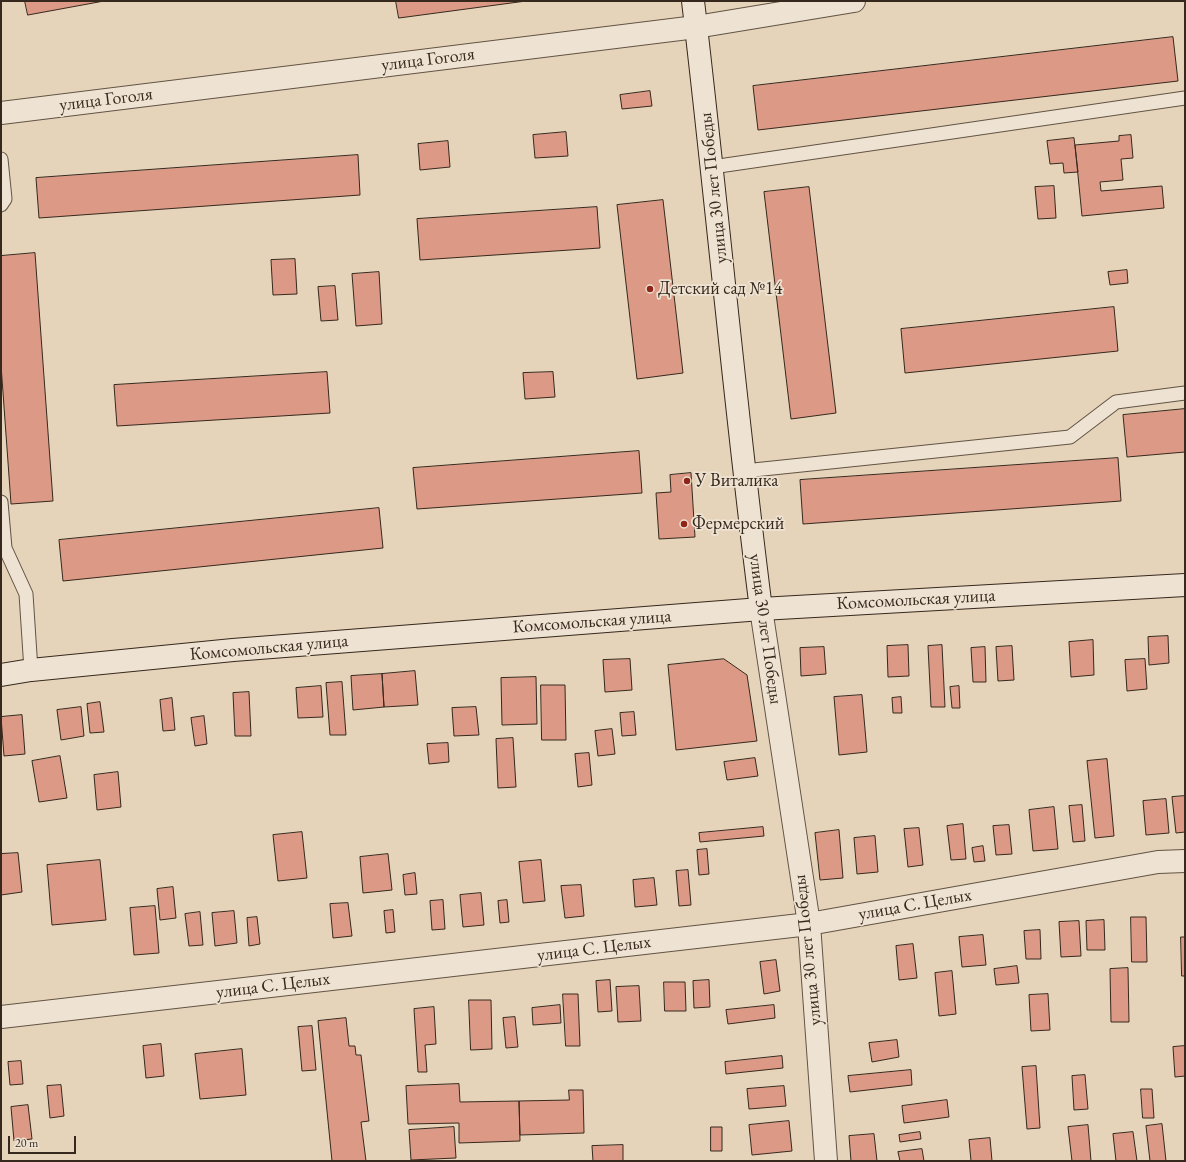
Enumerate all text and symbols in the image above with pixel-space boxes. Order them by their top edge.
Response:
street label: улица Гоголя [380,44,476,76]
street label: улица Гоголя [58,84,154,116]
street label: улица 30 лет Победы [695,111,733,265]
place label: Детский сад №14 [658,278,782,300]
marker: Детский сад №14 [645,284,655,294]
place label: У Виталика [695,470,778,492]
marker: У Виталика [682,476,692,486]
place label: Фермерский [692,513,784,535]
marker: Фермерский [679,519,689,529]
street label: улица 30 лет Победы [744,552,786,706]
street label: Комсомольская улица [836,585,996,615]
street label: Комсомольская улица [512,606,672,638]
street label: Комсомольская улица [189,630,349,666]
street label: улица 30 лет Победы [789,873,827,1027]
street label: улица С. Целых [857,884,973,926]
street label: улица С. Целых [536,931,652,967]
street label: улица С. Целых [215,968,331,1004]
scale bar [10,1128,78,1154]
text: 20 m [15,1135,38,1151]

